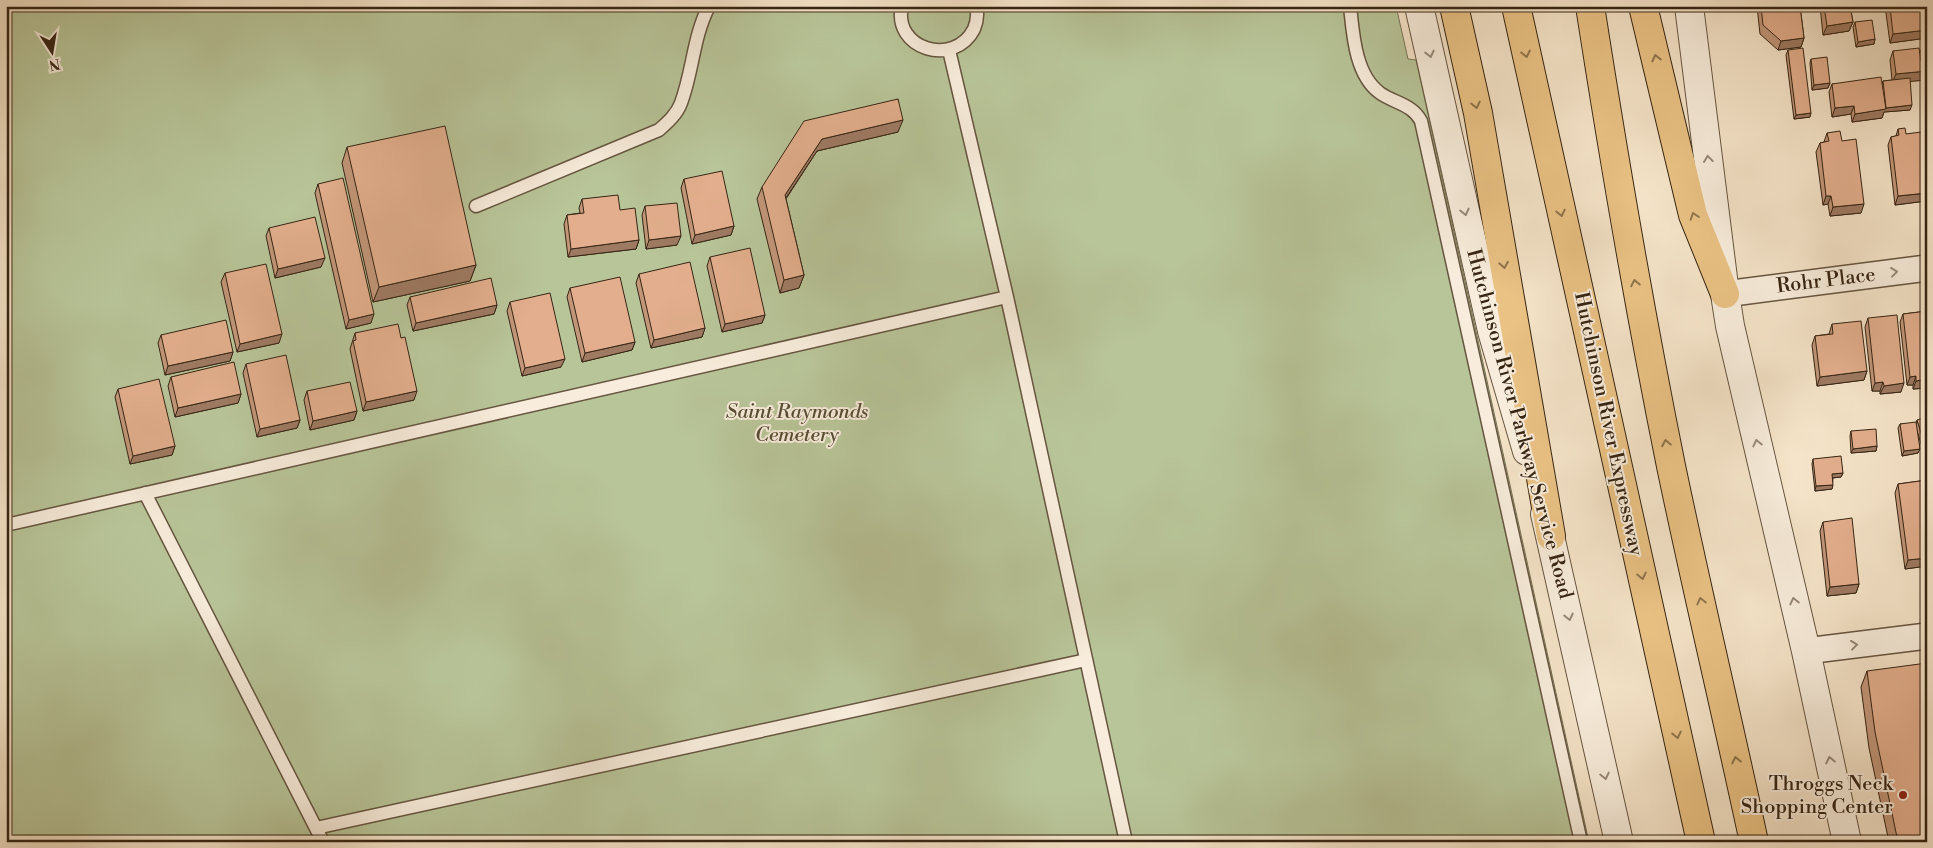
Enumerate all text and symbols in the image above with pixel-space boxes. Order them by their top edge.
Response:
north arrow [28,28,78,78]
one-way arrow [1424,49,1435,58]
one-way arrow [1521,49,1531,58]
text: N [47,54,62,74]
one-way arrow [1651,54,1662,63]
one-way arrow [1470,101,1481,110]
one-way arrow [1703,154,1714,162]
one-way arrow [1460,208,1470,217]
one-way arrow [1556,208,1566,217]
one-way arrow [1690,212,1700,221]
street label: Hutchinson River Parkway Service Road [1460,246,1578,602]
one-way arrow [1498,261,1508,270]
street label: Rohr Place [1775,263,1877,299]
one-way arrow [1891,267,1899,278]
one-way arrow [1631,279,1641,287]
street label: Hutchinson River Expressway [1568,290,1648,559]
park label: Saint Raymonds Cemetery [726,400,869,448]
one-way arrow [1662,438,1672,447]
one-way arrow [1752,439,1763,448]
one-way arrow [1636,572,1647,581]
one-way arrow [1696,597,1707,606]
one-way arrow [1789,597,1800,606]
one-way arrow [1563,613,1574,622]
one-way arrow [1851,640,1859,651]
one-way arrow [1671,730,1682,739]
one-way arrow [1732,755,1742,764]
one-way arrow [1825,755,1835,764]
one-way arrow [1599,772,1610,781]
place label: Throggs Neck Shopping Center [1741,772,1895,820]
marker: Throggs Neck Shopping Center [1897,789,1909,801]

